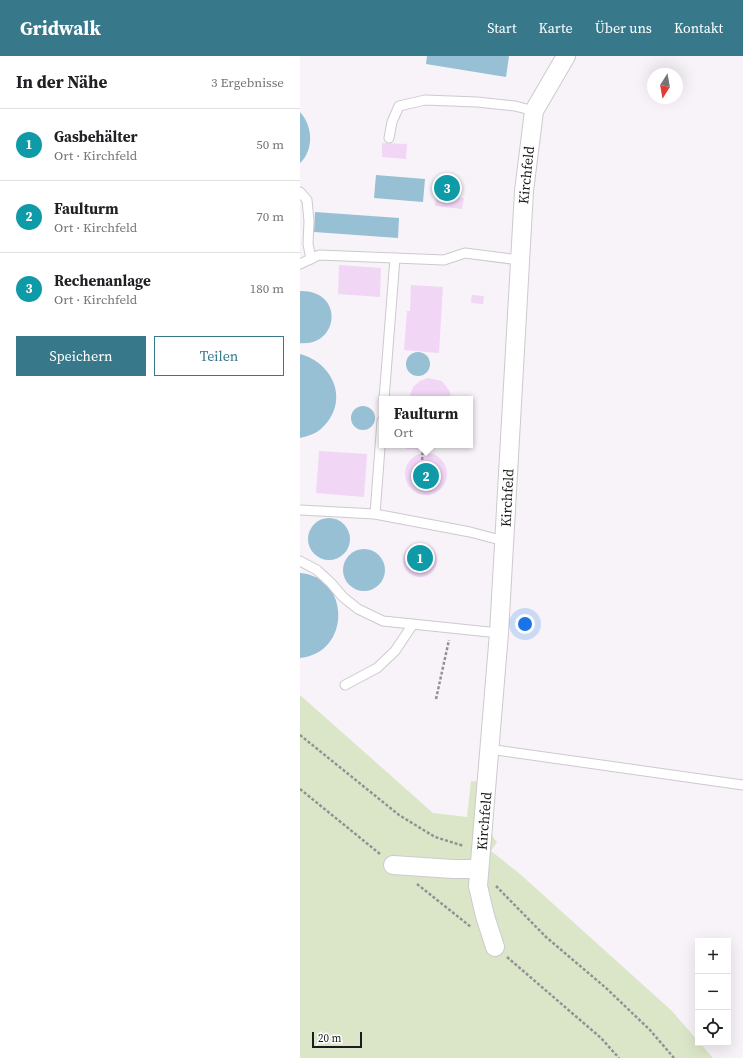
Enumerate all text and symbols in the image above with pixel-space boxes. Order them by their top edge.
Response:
text: Gridwalk [20,15,101,41]
text: Start [487,18,517,38]
text: Karte [539,18,573,38]
text: Über uns [595,18,652,38]
text: Kontakt [674,18,723,38]
north arrow [647,68,683,104]
text: In der Nähe [16,70,107,94]
text: 3 Ergebnisse [211,74,284,91]
text: Gasbehälter [54,126,137,147]
text: 1 [25,136,33,153]
text: 50 m [256,136,284,153]
street label: Kirchfeld [513,145,539,205]
text: Ort · Kirchfeld [54,147,137,164]
pin: 3 [434,173,460,203]
text: Faulturm [54,198,119,219]
text: 2 [25,208,33,225]
text: 70 m [256,208,284,225]
text: Ort · Kirchfeld [54,219,137,236]
text: Rechenanlage [54,270,151,291]
text: 3 [25,280,33,297]
text: 180 m [250,280,284,297]
text: Ort · Kirchfeld [54,291,137,308]
button: Speichern [16,336,146,376]
button: Teilen [154,336,284,376]
popup [379,396,473,448]
text: Faulturm [394,403,458,424]
text: Ort [394,424,413,441]
pin: 2 [413,461,439,491]
street label: Kirchfeld [495,468,519,528]
pin: 1 [407,543,433,573]
your location [515,614,535,634]
street label: Kirchfeld [471,791,497,851]
map controls [695,938,731,1046]
button: + [695,938,731,974]
button: − [695,974,731,1010]
button: locate [695,1010,731,1046]
scale bar [312,1030,362,1049]
text: 20 m [318,1031,341,1046]

